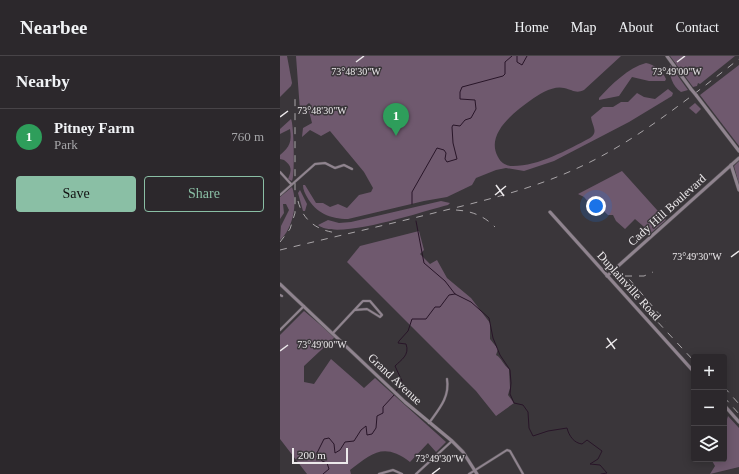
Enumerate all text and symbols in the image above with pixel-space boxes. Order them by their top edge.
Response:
text: Nearbee [20,17,88,38]
text: Home [515,20,549,35]
text: Map [571,20,596,35]
text: About [618,20,653,35]
text: Contact [675,20,719,35]
text: 73°48'30"W [331,66,381,77]
text: 73°49'00"W [652,66,702,77]
text: Nearby [16,72,70,91]
pin: 1 [383,103,409,136]
text: 73°48'30"W [297,105,347,116]
text: Pitney Farm [54,120,134,136]
text: 1 [26,129,32,144]
text: 760 m [231,129,264,144]
text: Park [54,137,78,152]
street label: Cady Hill Boulevard [625,171,709,249]
button: Save [16,176,136,212]
button: Share [144,176,264,212]
your location [586,196,606,216]
street label: Duplainville Road [594,248,664,324]
text: 73°49'30"W [672,251,722,262]
text: 73°49'00"W [297,339,347,350]
street label: Grand Avenue [365,350,425,408]
map controls [691,354,727,462]
button: + [691,354,727,390]
button: − [691,390,727,426]
button: layers [691,426,727,462]
scale bar [292,446,348,465]
text: 200 m [298,449,326,461]
text: 73°49'30"W [415,453,465,464]

